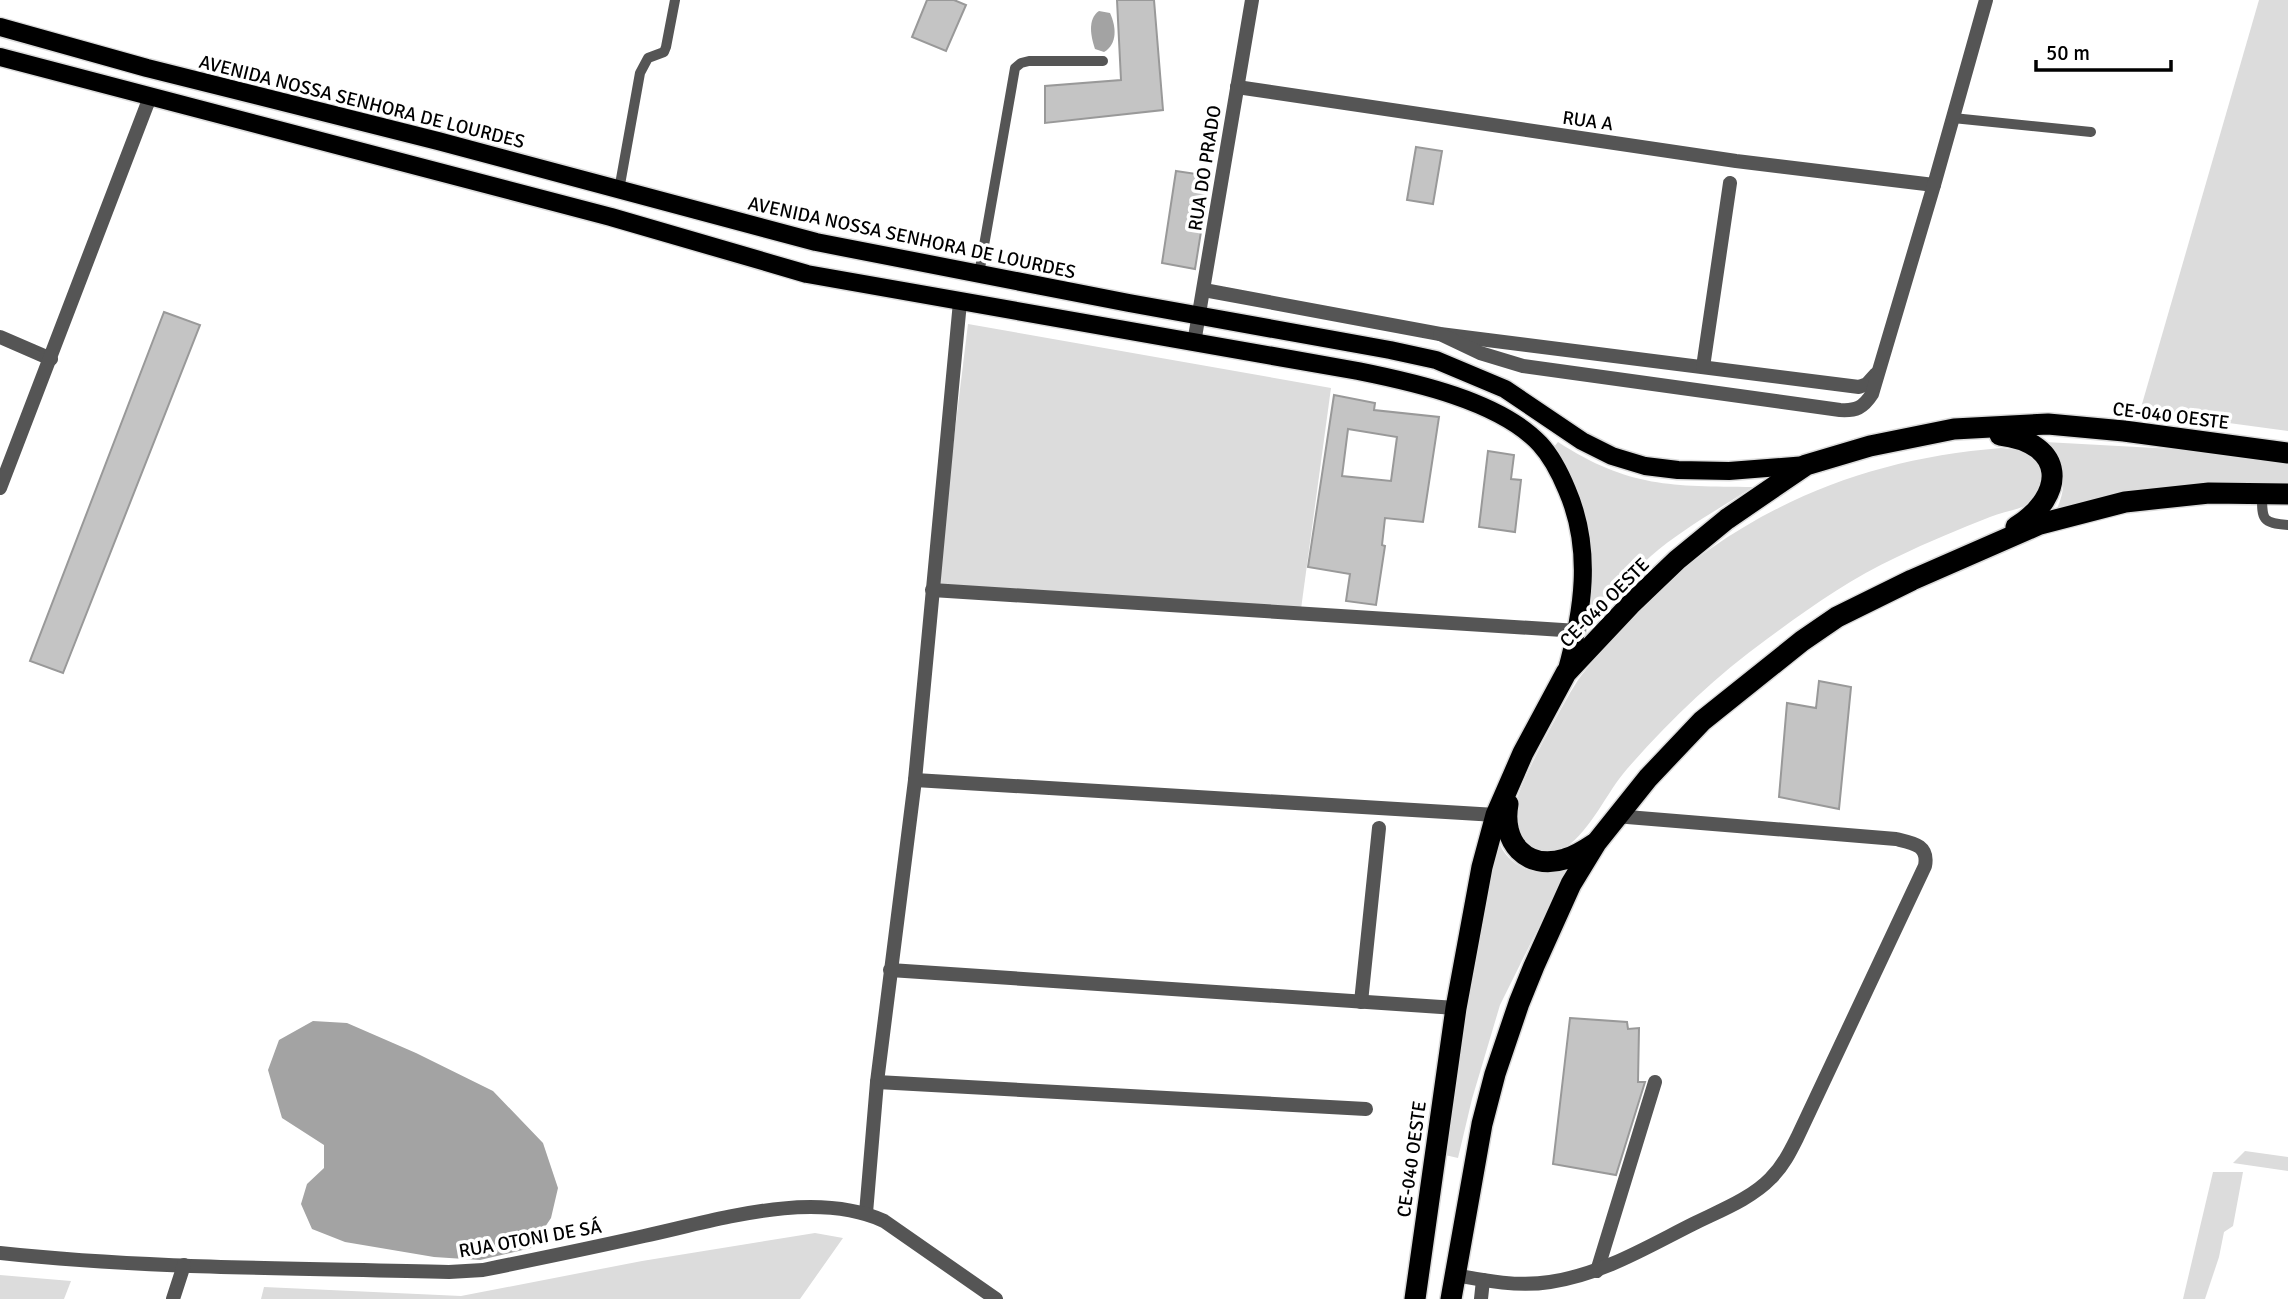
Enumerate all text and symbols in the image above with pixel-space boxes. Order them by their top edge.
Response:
scale bar [2036,28,2171,72]
text: 50 m [2046,40,2090,66]
street label: AVENIDA NOSSA SENHORA DE LOURDES [197,50,527,154]
street label: RUA DO PRADO [1183,104,1227,233]
street label: RUA A [1561,106,1615,136]
street label: AVENIDA NOSSA SENHORA DE LOURDES [746,191,1078,285]
street label: CE-040 OESTE [2111,397,2231,435]
street label: CE-040 OESTE [1555,553,1655,653]
street label: CE-040 OESTE [1392,1099,1432,1219]
street label: RUA OTONI DE SÁ [457,1215,604,1263]

